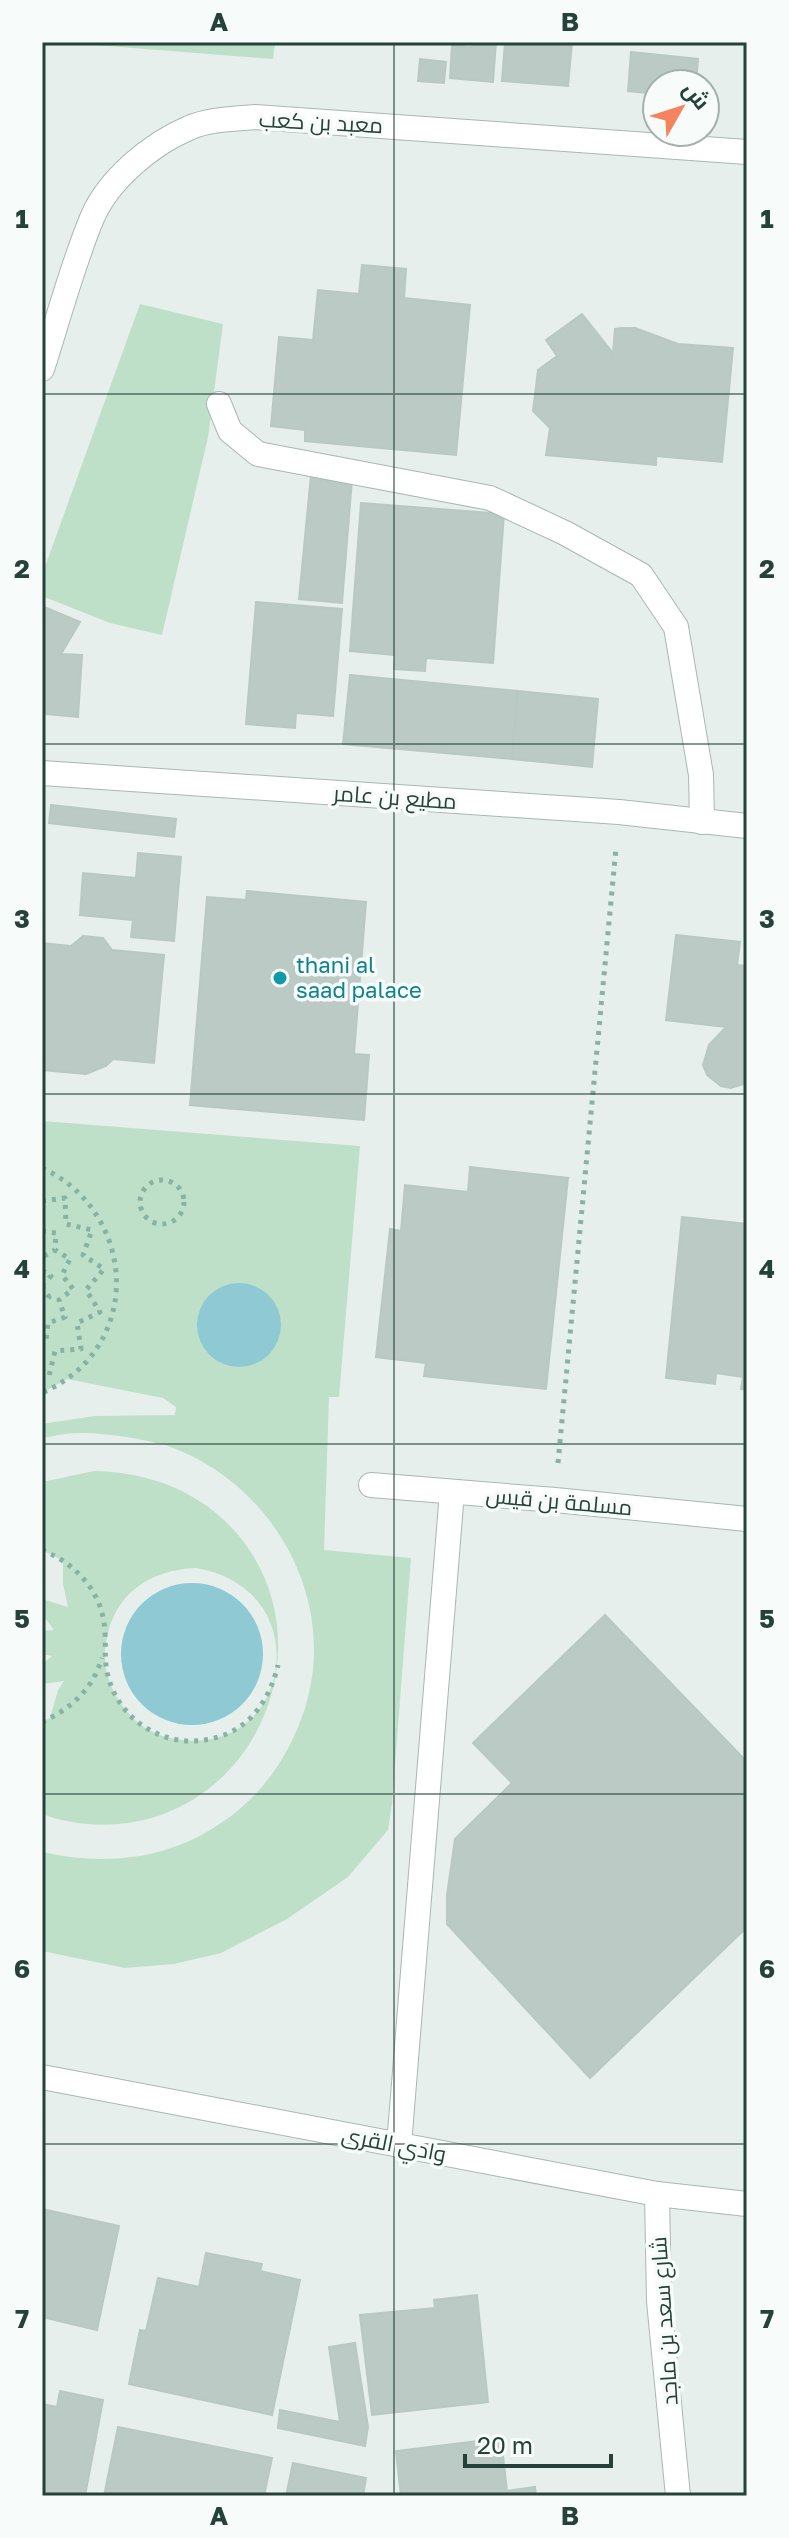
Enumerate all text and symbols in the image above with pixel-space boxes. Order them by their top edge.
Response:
text: A [210,6,229,37]
text: B [561,6,579,37]
north arrow [641,68,721,148]
text: ش [677,76,716,115]
street label: معبد بن كعب [258,105,384,139]
text: 1 [15,203,29,234]
text: 1 [760,203,774,234]
text: 2 [14,553,30,584]
text: 2 [759,553,775,584]
street label: مطيع بن عامر [330,779,458,816]
text: 3 [14,903,30,934]
text: 3 [759,903,775,934]
place label: thani al saad palace [296,951,422,1003]
marker: thani al saad palace [271,969,289,987]
text: 4 [14,1253,30,1284]
text: 4 [759,1253,775,1284]
street label: مسلمة بن قيس [485,1481,633,1521]
text: 5 [14,1603,30,1634]
text: 5 [759,1603,775,1634]
text: 6 [14,1953,30,1984]
text: 6 [759,1953,775,1984]
street label: وادي القرى [339,2120,449,2171]
street label: شارع سعد بن ماجد [644,2236,685,2406]
text: 7 [15,2303,29,2334]
text: 7 [760,2303,774,2334]
scale bar [465,2418,611,2468]
text: 20 m [477,2430,533,2459]
text: A [210,2500,229,2531]
text: B [561,2500,579,2531]

